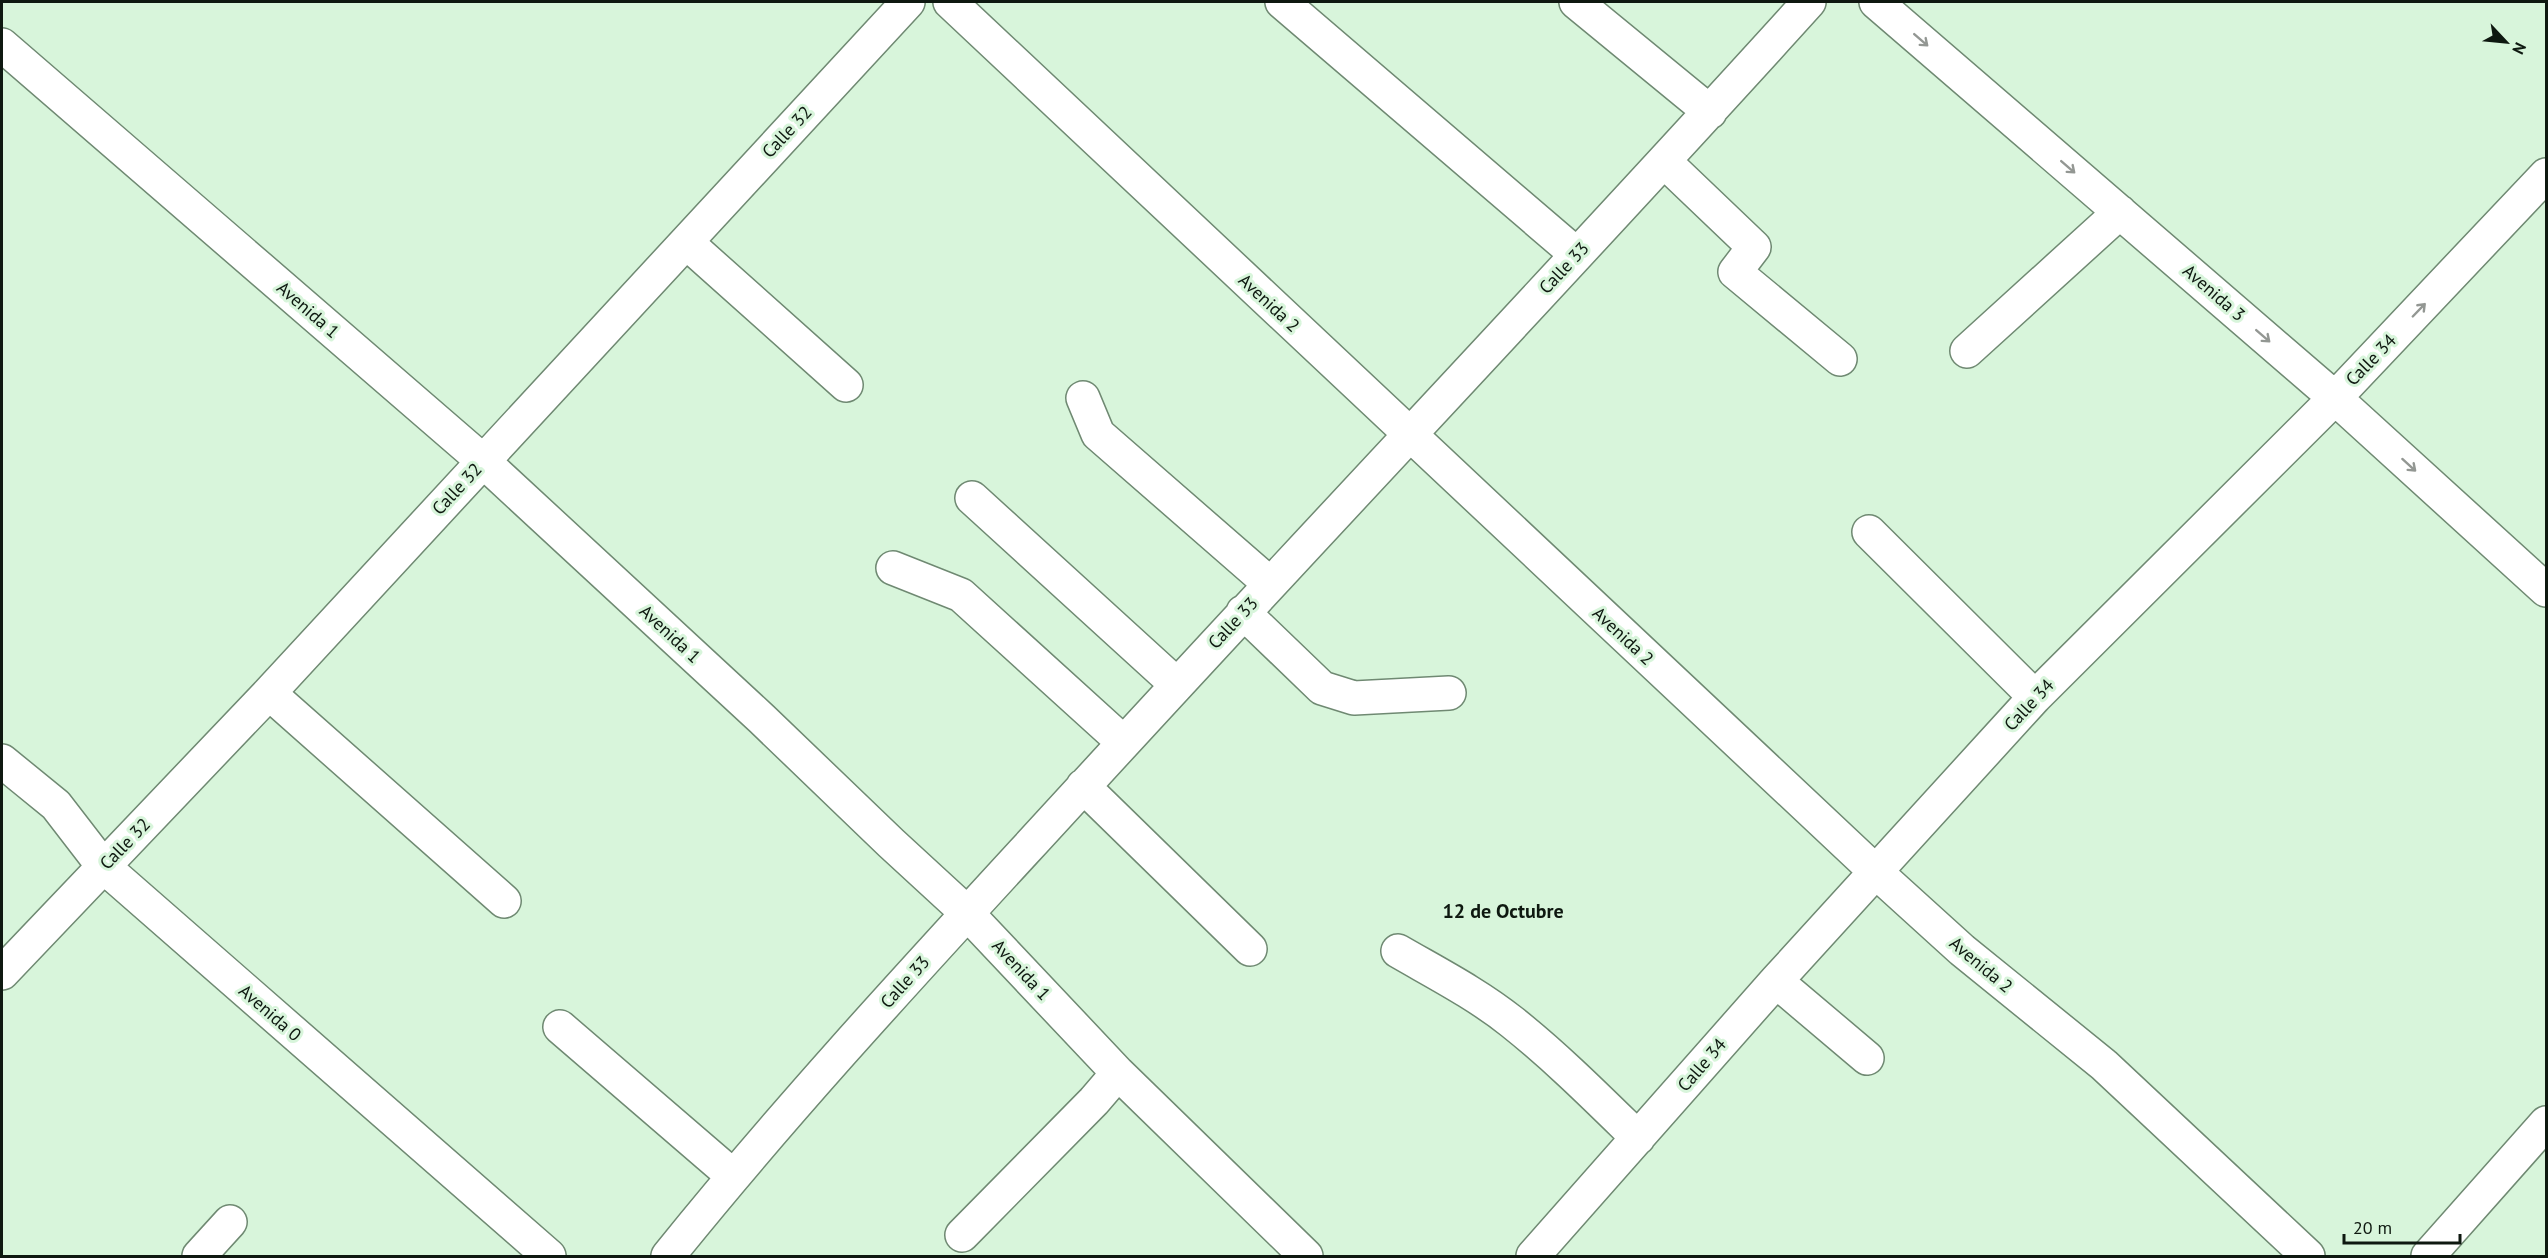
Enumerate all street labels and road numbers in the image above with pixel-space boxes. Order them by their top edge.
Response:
street label: Calle 32 [757,101,817,163]
street label: Calle 33 [1534,237,1594,299]
street label: Avenida 3 [2178,259,2250,326]
street label: Avenida 2 [1234,269,1305,337]
street label: Avenida 1 [272,276,344,343]
street label: Calle 34 [2340,329,2401,390]
street label: Calle 32 [427,458,487,520]
street label: Calle 33 [1203,592,1263,654]
street label: Avenida 1 [635,600,706,668]
street label: Avenida 2 [1588,602,1659,670]
street label: Calle 34 [1999,674,2059,736]
street label: Calle 32 [94,813,155,874]
street label: Avenida 2 [1945,932,2018,998]
street label: Avenida 1 [987,934,1055,1005]
street label: Calle 33 [875,951,934,1013]
street label: Avenida 0 [234,979,306,1046]
street label: Calle 34 [1672,1033,1731,1096]

